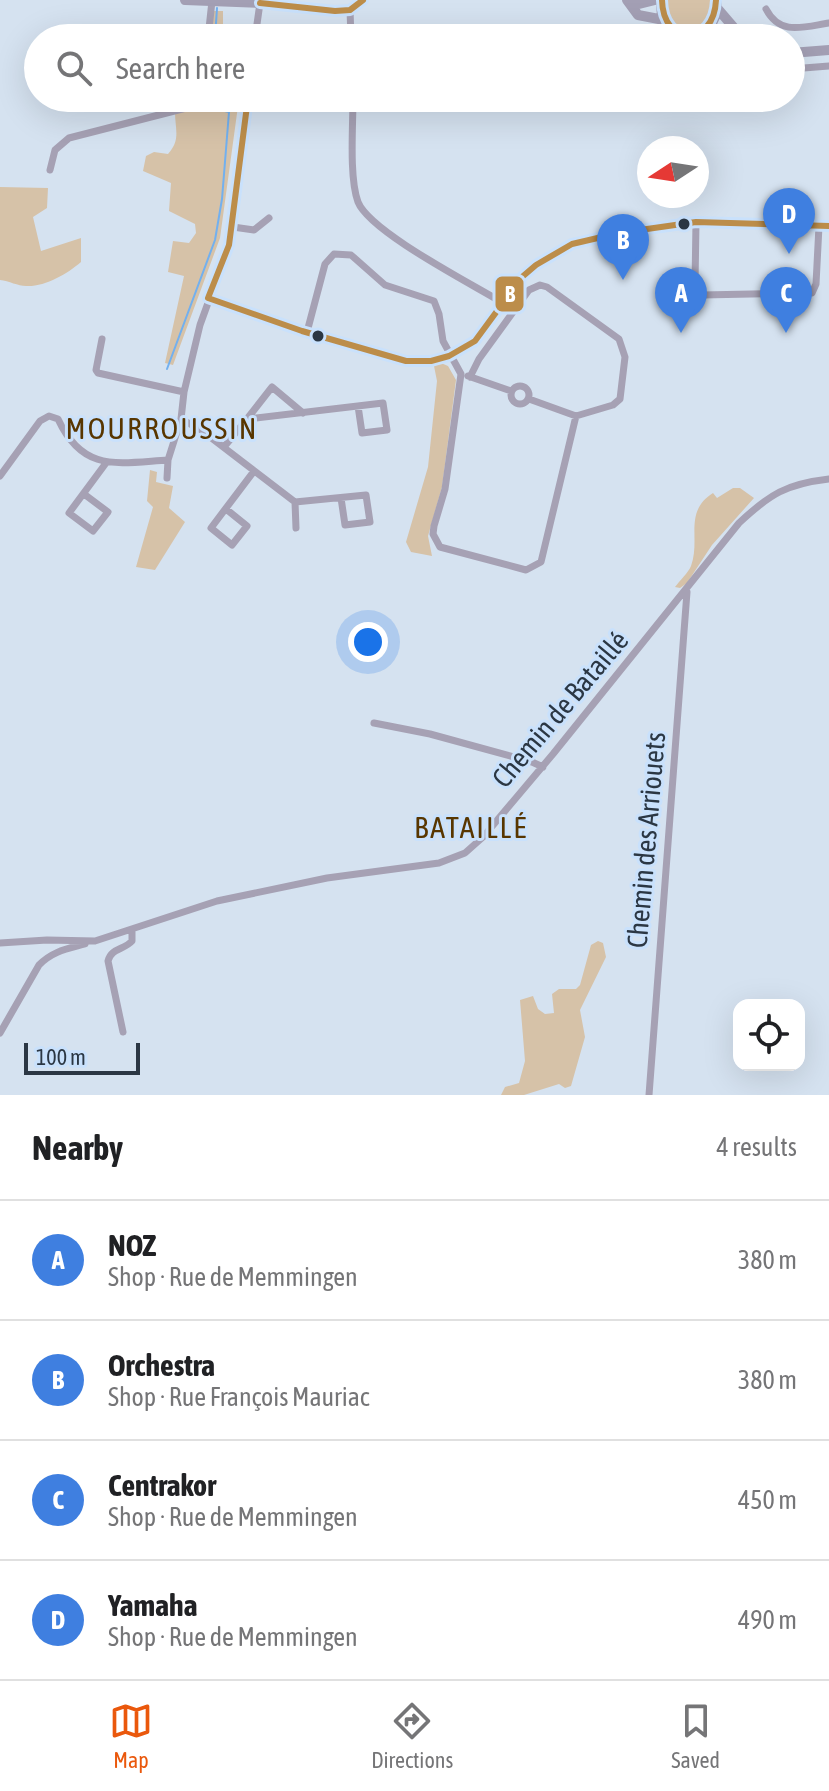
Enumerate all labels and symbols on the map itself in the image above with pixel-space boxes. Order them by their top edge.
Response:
north arrow [637,136,709,208]
pin: D [763,188,815,254]
pin: B [597,214,649,280]
unlabelled marker [676,216,692,232]
pin: A [655,267,707,333]
pin: C [760,267,812,333]
line badge: B [494,275,525,313]
text: B [505,281,516,307]
unlabelled marker [310,328,326,344]
district label: MOURROUSSIN [66,411,258,445]
your location [348,622,388,662]
street label: Chemin de Bataillé [485,624,635,794]
street label: Chemin des Arriouets [621,731,671,949]
district label: BATAILLÉ [414,810,528,844]
scale bar [24,1039,140,1075]

